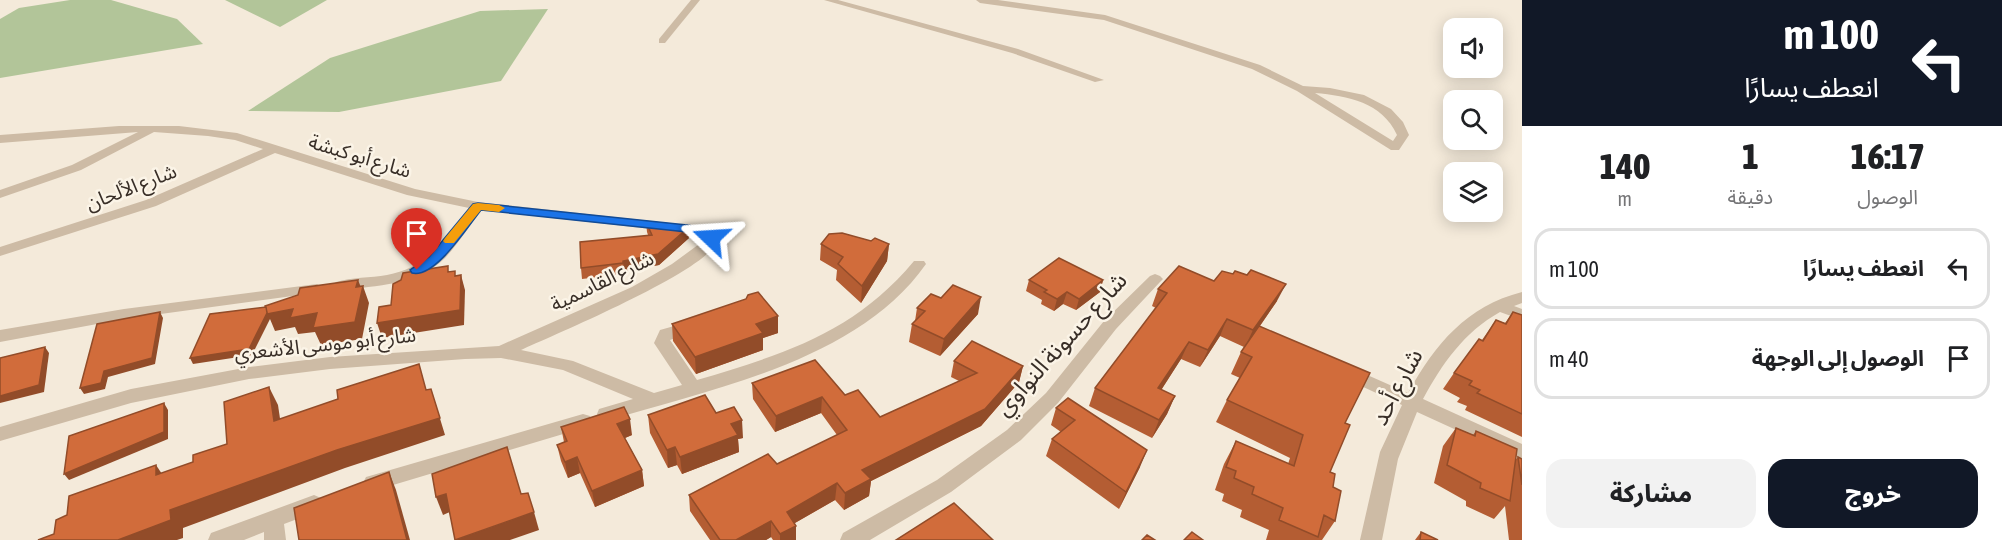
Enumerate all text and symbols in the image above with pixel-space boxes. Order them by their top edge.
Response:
text: 100 m [1784,10,1879,58]
map controls [1443,18,1503,222]
button: sound [1443,18,1503,78]
icon: left [1900,24,1978,102]
text: انعطف يسارًا [1744,72,1879,103]
button: search [1443,90,1503,150]
street label: شارع أبو كبشة [305,129,414,186]
text: 1 [1742,135,1759,177]
text: 16:17 [1851,135,1925,177]
text: 140 [1599,145,1650,187]
street label: شارع الألحان [82,159,181,218]
button: layers [1443,162,1503,222]
text: دقيقة [1728,185,1773,208]
text: الوصول [1857,185,1918,208]
text: m [1618,187,1632,210]
position arrow [679,206,743,270]
pin [391,208,442,270]
icon: arrive [400,217,433,250]
street label: شارع القاسمية [546,246,659,319]
icon: left [1942,252,1975,285]
text: انعطف يسارًا [1803,255,1924,281]
text: 100 m [1549,256,1599,282]
street label: شارع حسونة النواوي [989,266,1136,425]
street label: شارع أبو موسى الأشعري [233,323,417,369]
icon: arrive [1942,342,1975,375]
street label: شارع أحد [1363,343,1431,431]
text: الوصول إلى الوجهة [1752,345,1924,371]
text: 40 m [1549,346,1589,372]
button: مشاركة [1546,459,1756,528]
button: خروج [1768,459,1978,528]

